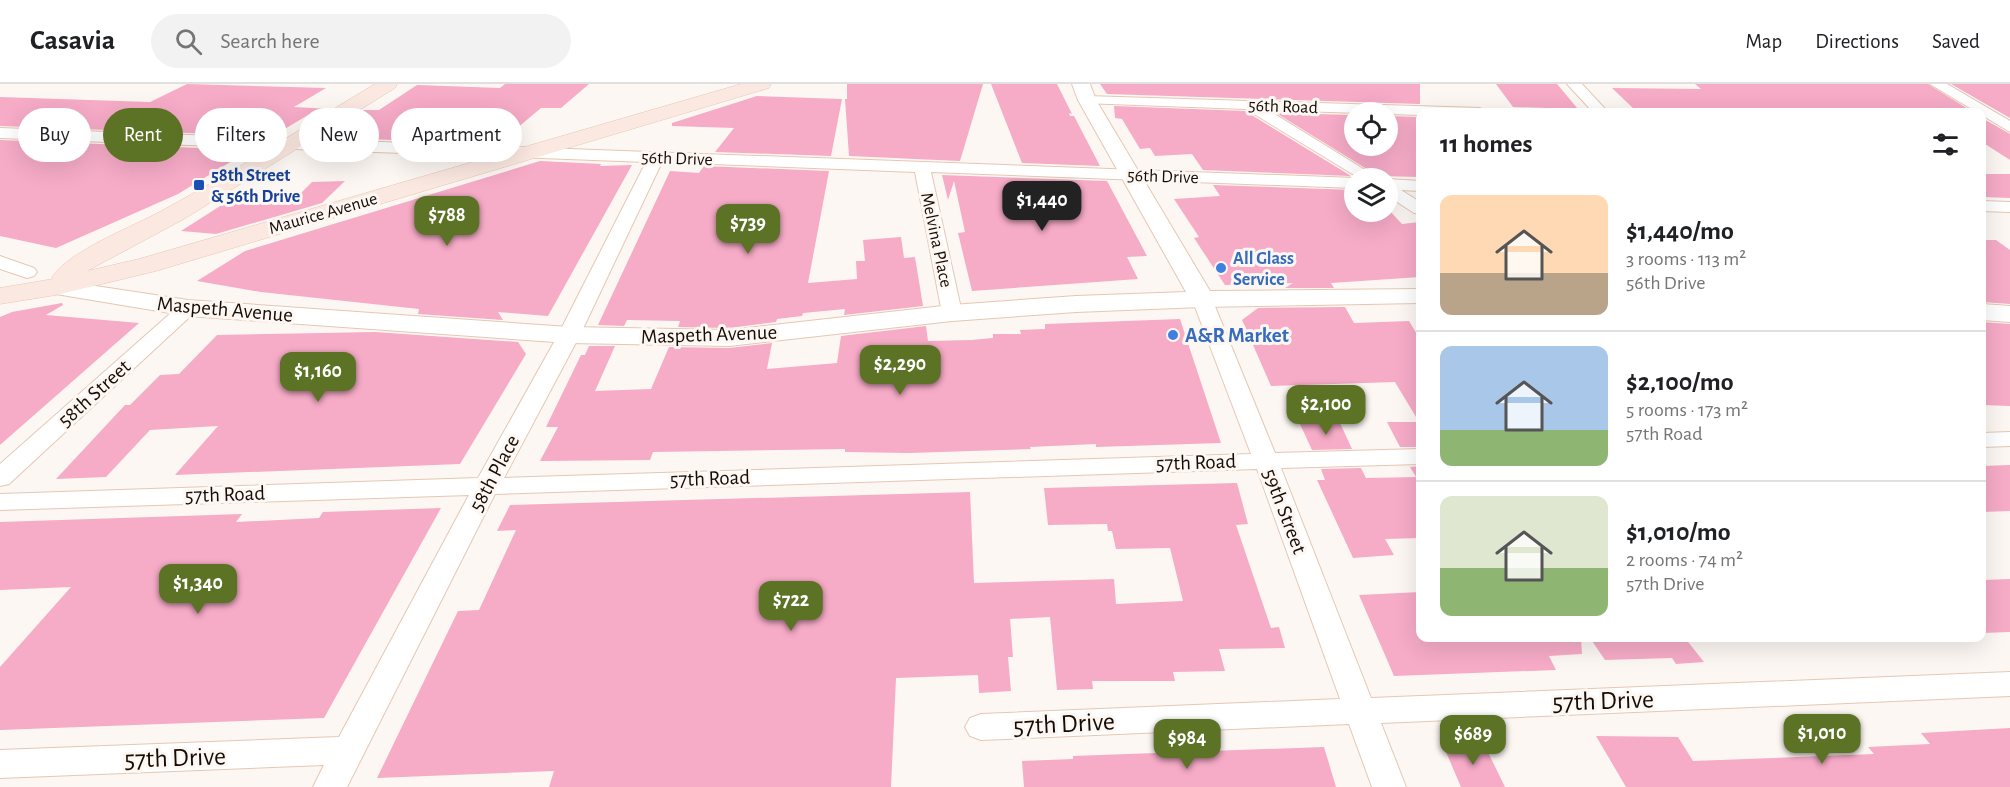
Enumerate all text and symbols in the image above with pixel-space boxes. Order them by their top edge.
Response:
search box [151,14,571,68]
icon: search [172,25,205,58]
text: Casavia [30,27,115,55]
text: Search here [220,30,320,52]
text: Map [1746,31,1782,52]
text: Directions [1815,31,1899,52]
text: Saved [1932,31,1980,52]
street label: 56th Road [1248,97,1318,117]
map controls [1344,102,1398,222]
button: locate [1344,102,1398,156]
chip: Buy [18,108,91,162]
chip: Rent [103,108,183,162]
chip: Filters [195,108,287,162]
chip: New [299,108,379,162]
chip: Apartment [391,108,522,162]
icon: filters [1929,128,1962,161]
text: 11 homes [1440,131,1532,157]
street label: 56th Drive [641,149,713,169]
place label: 58th Street & 56th Drive [211,167,300,206]
street label: 56th Drive [1127,167,1199,187]
button: layers [1344,168,1398,222]
marker: 58th Street & 56th Drive [192,178,206,192]
pin: $1,440 [993,181,1091,232]
street label: Maurice Avenue [267,190,380,238]
text: $1,440 [1016,190,1068,210]
street label: Melvina Place [917,191,955,289]
pin: $788 [411,196,483,247]
pin: $739 [712,204,784,255]
text: $788 [428,205,466,225]
text: $739 [730,213,766,233]
text: $1,440/mo [1626,218,1734,244]
icon: home [1488,219,1560,291]
text: 3 rooms · 113 m² [1626,249,1746,269]
place label: All Glass Service [1233,250,1294,289]
marker: All Glass Service [1214,261,1228,275]
text: 56th Drive [1626,273,1705,293]
street label: Maspeth Avenue [156,293,294,326]
street label: Maspeth Avenue [640,322,778,347]
place label: A&R Market [1185,325,1289,346]
marker: A&R Market [1166,328,1180,342]
pin: $2,290 [851,345,949,396]
pin: $1,160 [269,352,367,403]
text: $2,290 [874,354,926,374]
street label: 58th Street [54,356,135,431]
text: $1,160 [294,361,342,381]
text: $2,100/mo [1626,369,1734,395]
icon: home [1488,370,1560,442]
pin: $2,100 [1277,385,1375,436]
text: $2,100 [1300,394,1352,414]
text: 5 rooms · 173 m² [1626,400,1748,420]
text: 57th Road [1626,424,1703,444]
street label: 58th Place [466,431,523,515]
street label: 57th Road [1155,451,1237,474]
street label: 59th Street [1259,466,1310,557]
street label: 57th Road [669,467,751,490]
street label: 57th Road [184,483,266,506]
text: $1,010/mo [1626,519,1731,545]
icon: home [1488,520,1560,592]
text: 2 rooms · 74 m² [1626,550,1743,570]
pin: $1,340 [149,564,247,615]
text: $1,340 [173,573,223,593]
text: 57th Drive [1626,574,1704,594]
pin: $722 [755,581,827,632]
text: $722 [773,590,809,610]
street label: 57th Drive [1552,686,1654,716]
street label: 57th Drive [1012,708,1116,740]
pin: $1,010 [1773,714,1871,765]
pin: $689 [1437,715,1509,766]
pin: $984 [1151,719,1223,770]
text: $1,010 [1798,723,1846,743]
text: $689 [1454,724,1492,744]
text: $984 [1168,728,1206,748]
street label: 57th Drive [124,743,226,773]

